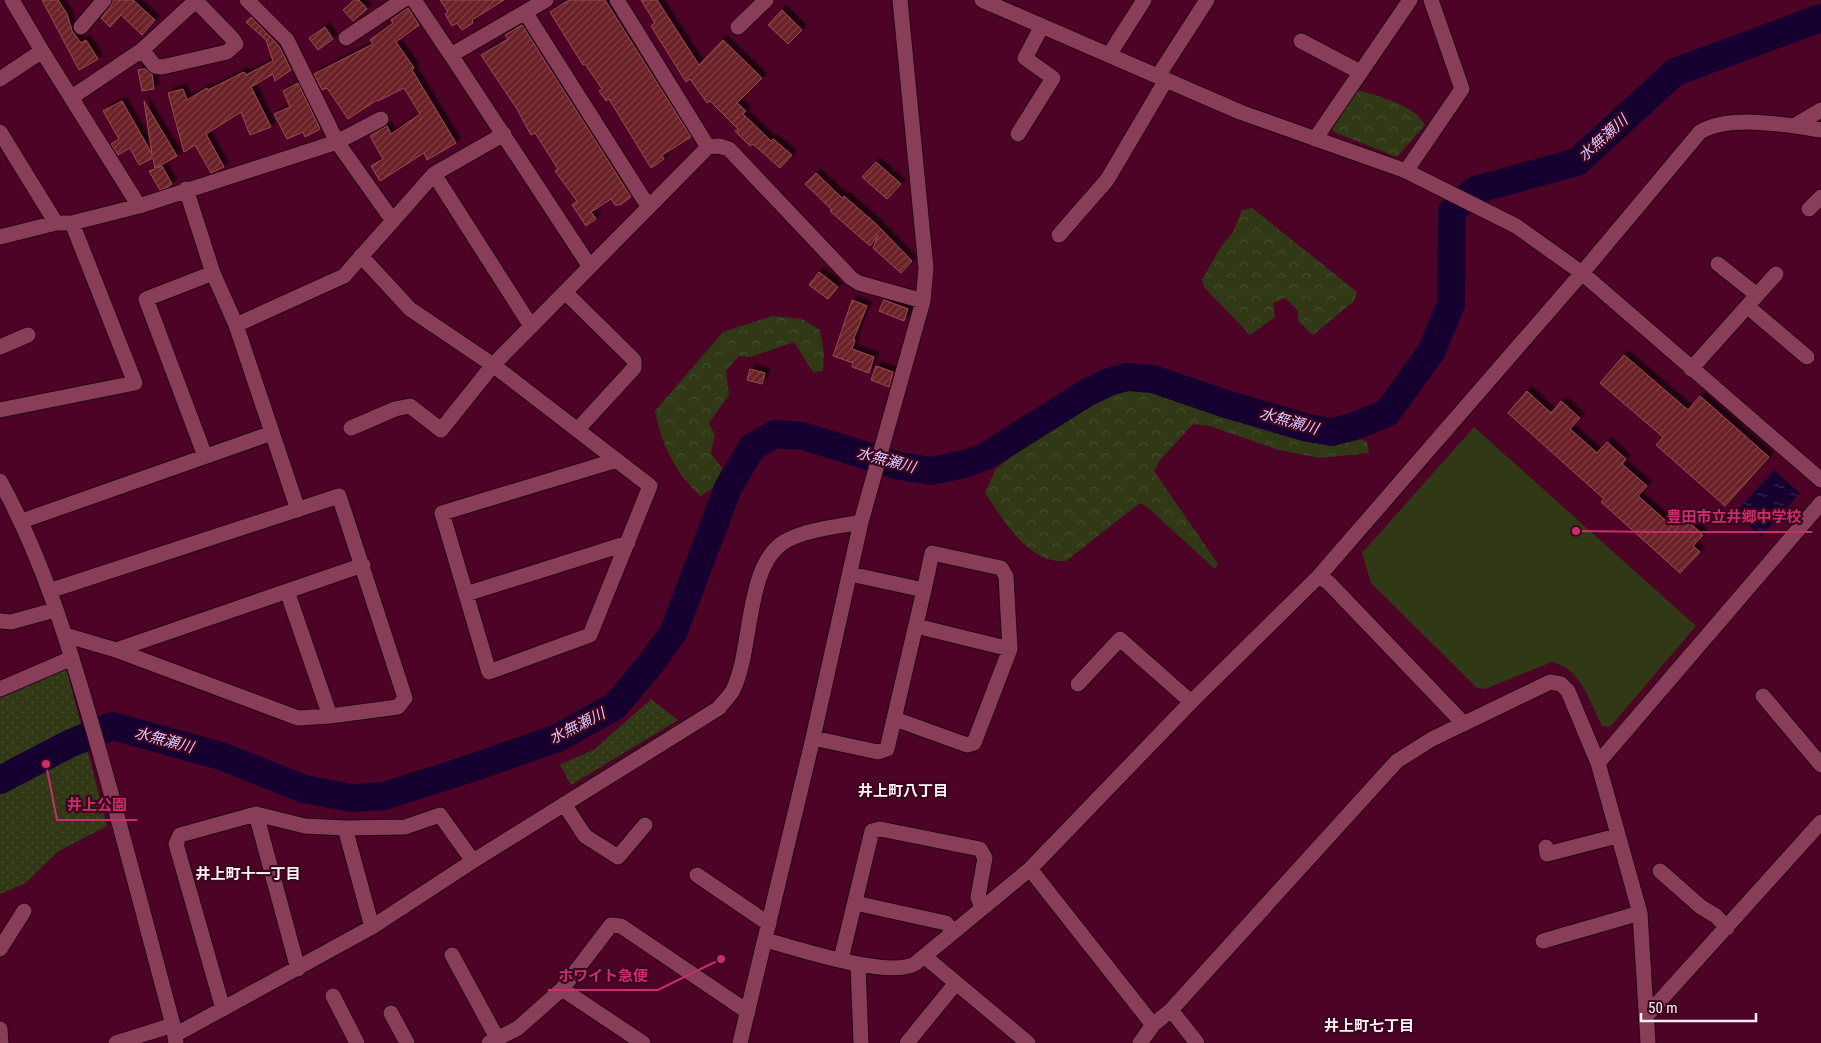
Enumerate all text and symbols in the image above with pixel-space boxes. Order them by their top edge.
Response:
water label: 水無瀬川 [1575,110,1633,165]
water label: 水無瀬川 [1258,404,1322,438]
water label: 水無瀬川 [855,444,919,477]
callout: 豊田市立井郷中学校 [1657,502,1812,532]
text: 豊田市立井郷中学校 [1666,508,1802,526]
water label: 水無瀬川 [546,703,610,748]
water label: 水無瀬川 [133,724,197,757]
district label: 井上町八丁目 [858,782,948,800]
callout: 井上公園 [57,790,137,820]
text: 井上公園 [67,796,127,814]
district label: 井上町十一丁目 [195,865,301,883]
callout: ホワイト急便 [548,960,658,990]
text: ホワイト急便 [558,967,648,985]
scale bar [1641,990,1756,1022]
text: 50 m [1648,999,1678,1017]
district label: 井上町七丁目 [1324,1017,1414,1035]

